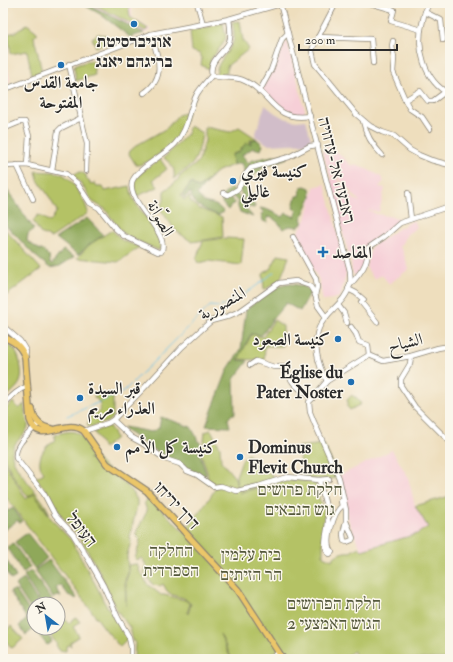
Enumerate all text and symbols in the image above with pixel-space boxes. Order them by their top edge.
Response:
marker: אוניברסיטת בריגהם יאנג [129,19,139,29]
scale bar [299,26,397,52]
place label: אוניברסיטת בריגהם יאנג [96,31,172,72]
text: 200 m [305,33,336,48]
marker: جامعة القدس المفتوحة [56,60,66,70]
place label: جامعة القدس المفتوحة [23,72,99,113]
street label: ראבעה אל-עדוויה [313,115,360,226]
place label: كنيسة فيري غاليلي [240,161,308,208]
marker: كنيسة فيري غاليلي [228,176,238,186]
street label: الصوّانة [142,196,180,240]
place label: المقاصد [332,242,372,263]
marker: المقاصد [317,246,329,258]
street label: المنصورية [195,282,250,325]
street label: الشياح [385,328,426,361]
place label: كنيسة الصعود [252,329,330,350]
marker: كنيسة الصعود [333,334,343,344]
place label: Église du Pater Noster [256,360,344,403]
marker: Église du Pater Noster [346,377,356,387]
place label: قبر السيدة العذراء مريم [88,378,155,423]
marker: قبر السيدة العذراء مريم [75,393,85,403]
place label: كنيسة كل الأمم [125,434,218,463]
place label: Dominus Flevit Church [248,437,343,478]
marker: كنيسة كل الأمم [112,442,122,452]
marker: Dominus Flevit Church [235,452,245,462]
street label: דרך יריחו [149,477,204,534]
park label: חלקת פרושים גוש הנבאים [258,479,342,520]
street label: העופל [62,508,102,551]
park label: החלקה הספרדית [143,540,199,581]
park label: בית עלמין הר הזיתים [220,544,282,585]
park label: חלקת הפרושים הגוש האמצעי 2 [287,593,381,634]
north arrow [26,596,66,636]
text: N [33,599,50,616]

